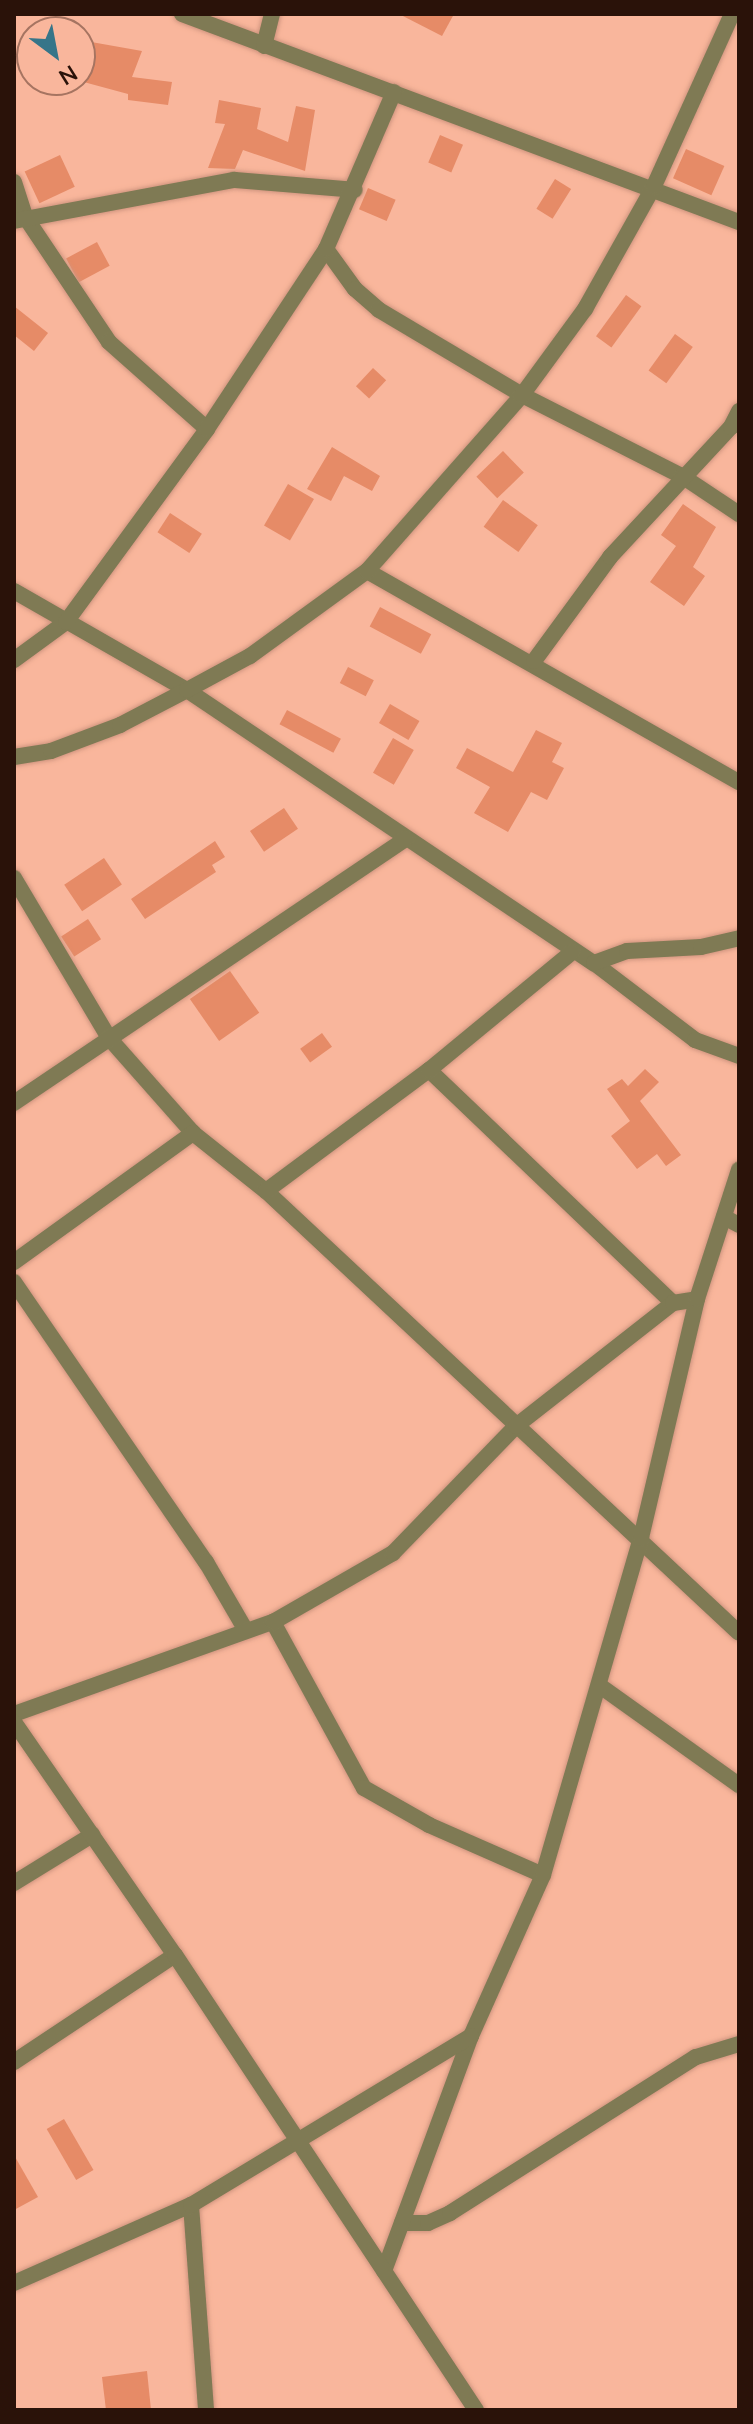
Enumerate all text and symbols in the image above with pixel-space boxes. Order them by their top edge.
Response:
north arrow [16,16,96,96]
text: N [53,58,83,92]

